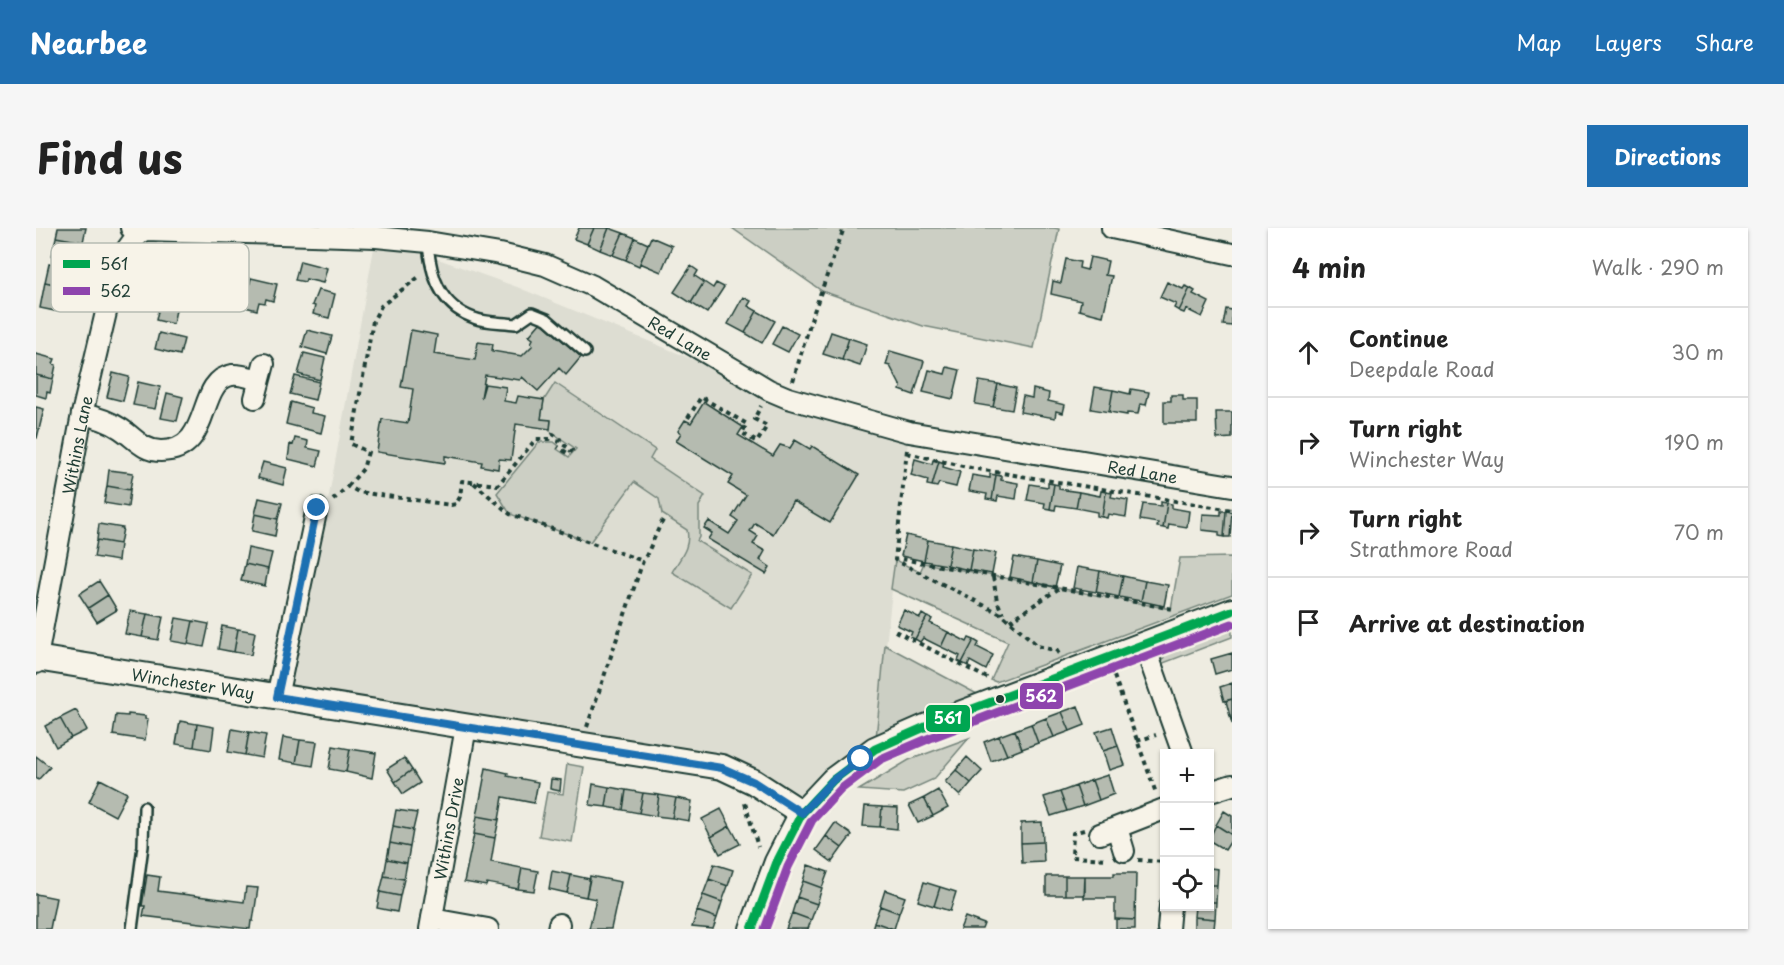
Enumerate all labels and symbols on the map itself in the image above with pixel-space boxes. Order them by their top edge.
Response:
legend [51,243,249,312]
text: 561 [100,251,128,275]
text: 562 [100,278,131,302]
street label: Red Lane [644,309,717,366]
street label: Withins Lane [55,393,98,496]
street label: Red Lane [1106,453,1179,489]
route end [303,494,329,520]
street label: Winchester Way [130,661,256,705]
line badge: 562 [1019,682,1064,710]
text: 562 [1025,683,1057,707]
unlabelled marker [994,693,1006,705]
line badge: 561 [925,704,971,733]
text: 561 [934,705,963,729]
route start [847,745,873,771]
street label: Withins Drive [427,775,469,882]

